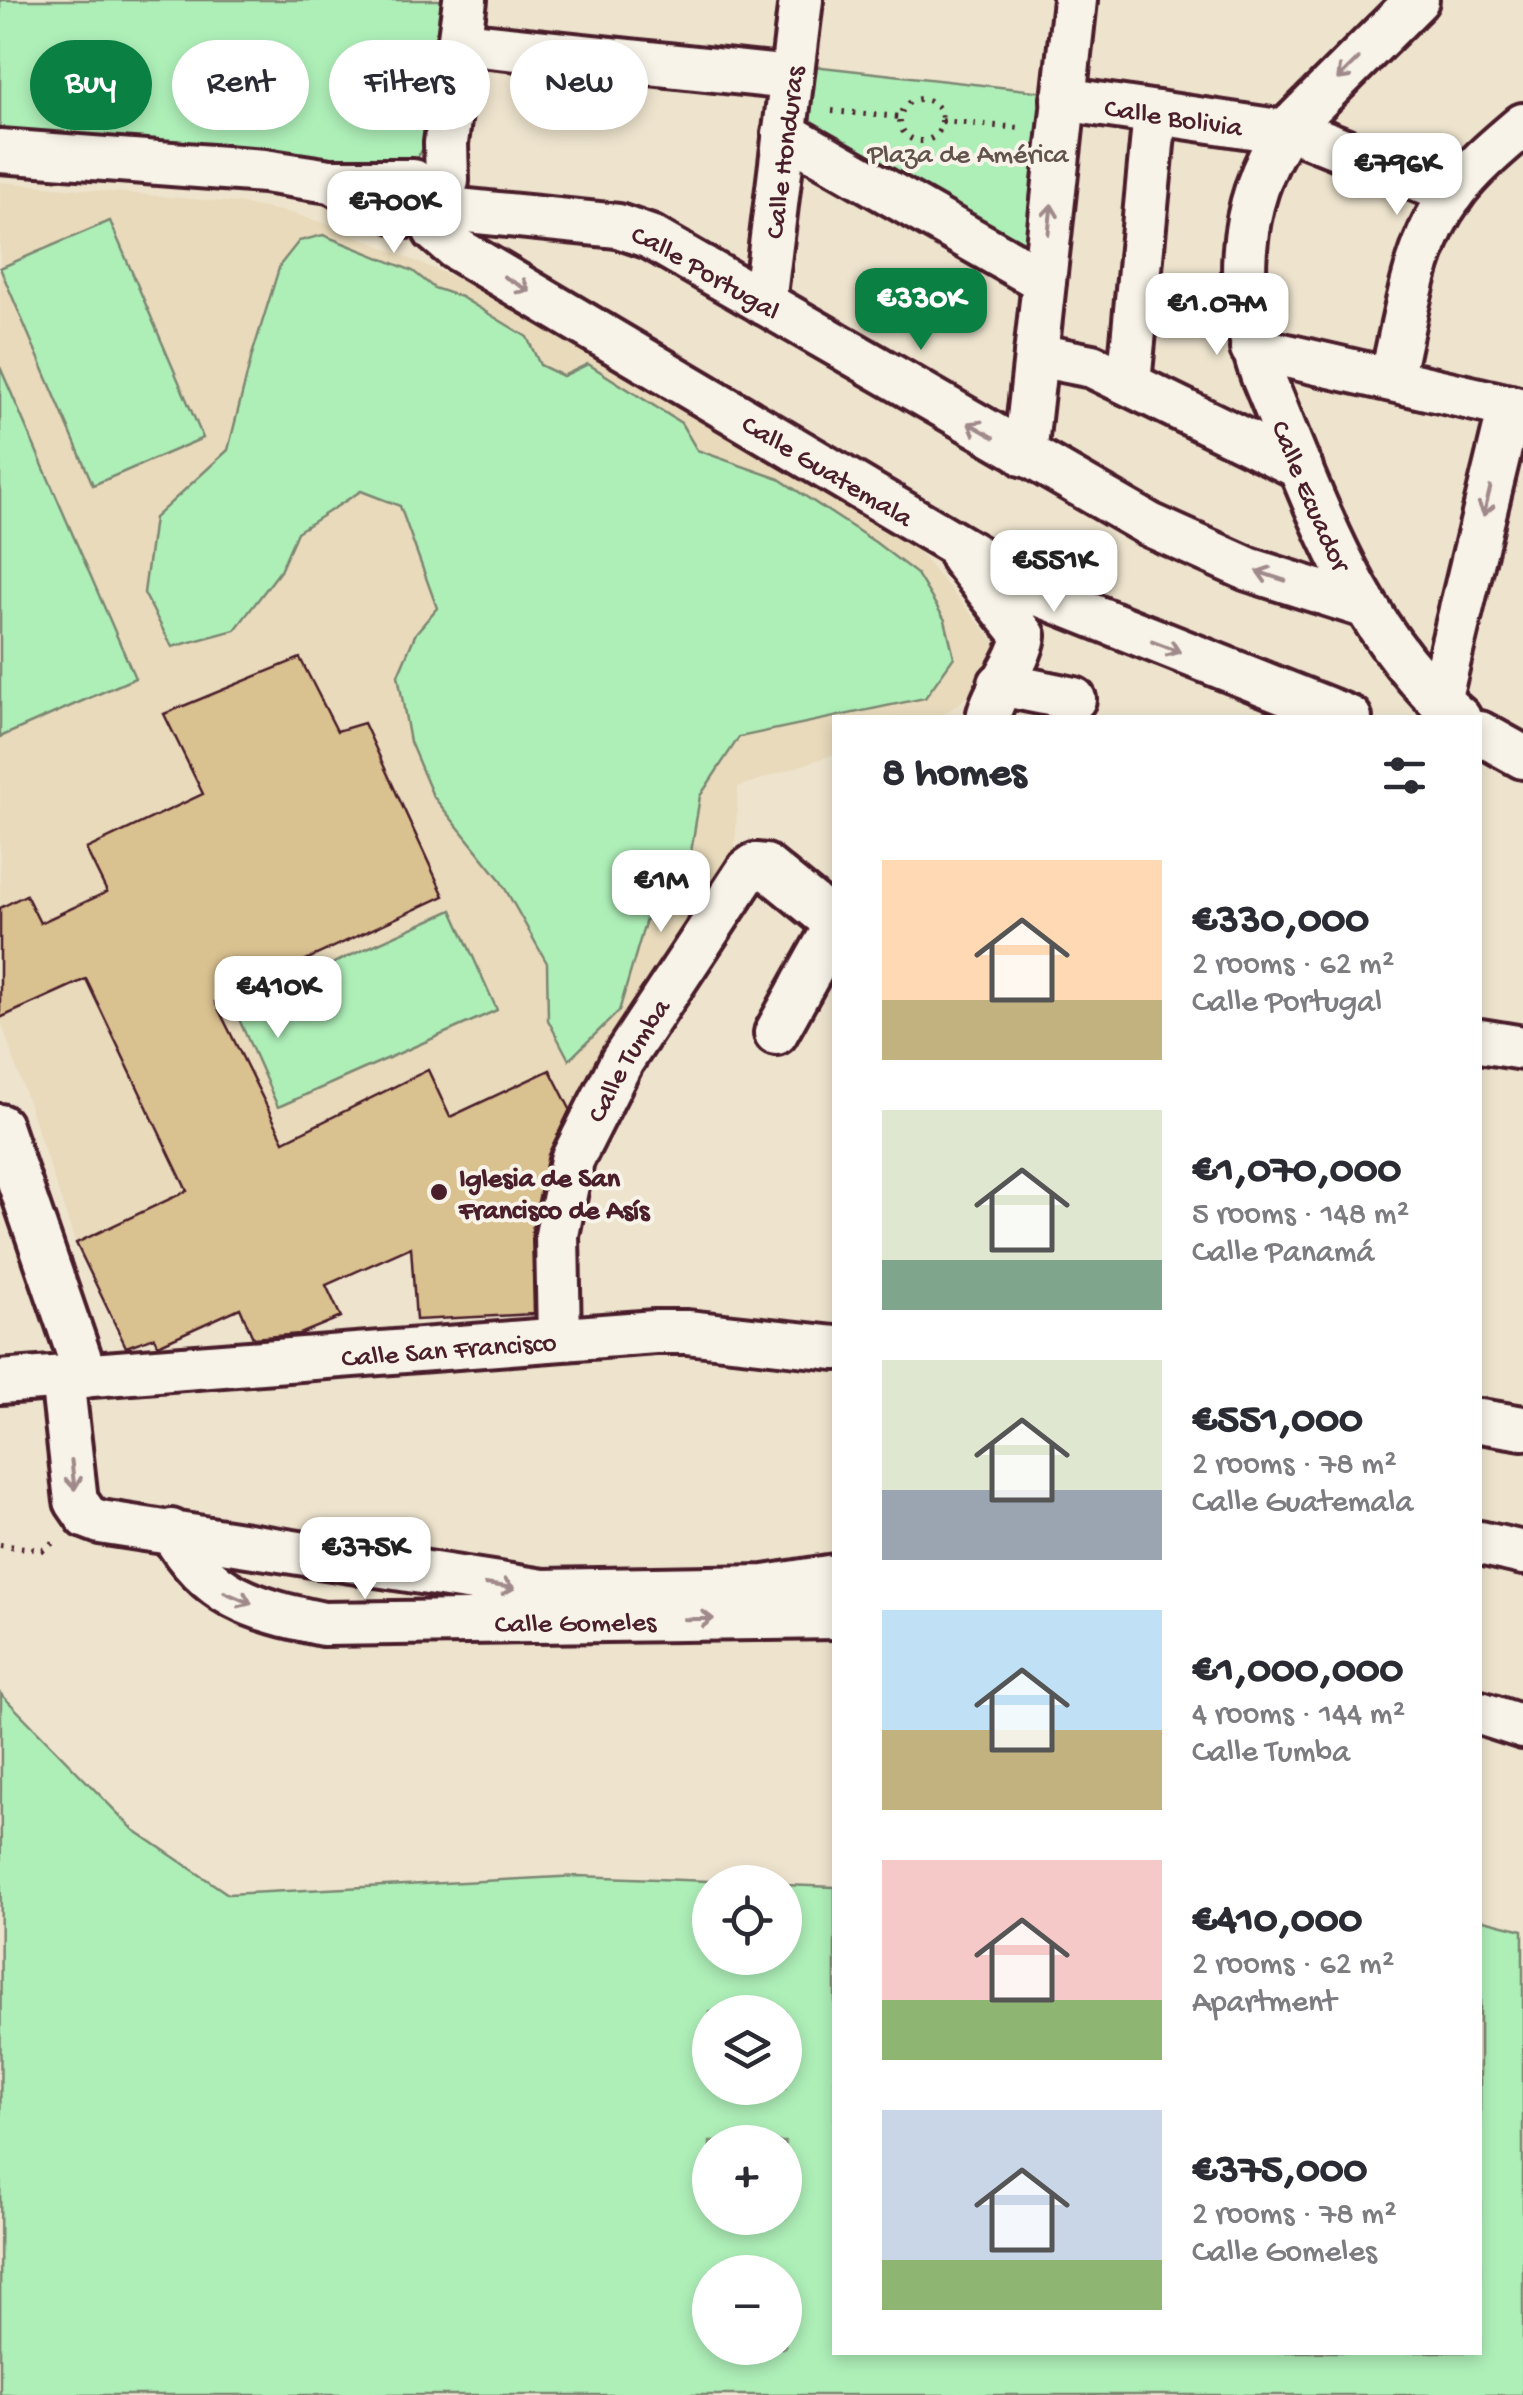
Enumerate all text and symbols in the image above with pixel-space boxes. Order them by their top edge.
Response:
chip: Buy [30,40,152,130]
chip: Rent [172,40,309,130]
chip: Filters [329,40,490,130]
chip: New [510,40,648,130]
one-way arrow [1337,56,1361,80]
street label: Calle Honduras [760,64,814,241]
street label: Calle Bolivia [1102,93,1246,147]
pin: €796K [1327,133,1467,218]
park label: Plaza de América [866,140,1070,173]
text: €796K [1354,146,1440,184]
pin: €700K [324,171,464,256]
text: €700K [349,184,439,222]
one-way arrow [1041,204,1060,236]
street label: Calle Portugal [626,220,785,329]
pin: €330K [851,268,991,353]
pin: €1.07M [1136,273,1298,358]
one-way arrow [502,274,531,294]
text: €330K [877,281,965,319]
text: €1.07M [1167,286,1267,324]
street label: Calle Guatemala [734,409,919,537]
street label: Calle Ecuador [1262,416,1357,580]
one-way arrow [967,420,996,440]
one-way arrow [1477,485,1496,516]
pin: €551K [984,530,1124,615]
text: €551K [1012,543,1096,581]
one-way arrow [1255,566,1287,584]
one-way arrow [1150,639,1181,657]
icon: filters [1377,748,1432,803]
text: 8 homes [882,751,1026,800]
pin: €1M [613,850,709,935]
text: €1M [634,863,688,901]
text: €330,000 [1192,898,1369,947]
icon: home [962,900,1082,1020]
text: 2 rooms · 62 m² [1192,947,1394,985]
pin: €410K [208,956,348,1041]
text: €410K [237,969,319,1007]
text: Calle Portugal [1192,985,1382,1023]
street label: Calle Tumba [582,992,680,1129]
text: €1,070,000 [1192,1148,1401,1197]
icon: home [962,1150,1082,1270]
place label: Iglesia de San Francisco de Asís [458,1164,651,1229]
marker: Iglesia de San Francisco de Asís [428,1181,450,1203]
text: 5 rooms · 148 m² [1192,1197,1409,1235]
text: Calle Panamá [1192,1235,1374,1273]
street label: Calle San Francisco [340,1328,558,1377]
text: €551,000 [1192,1398,1363,1447]
icon: home [962,1400,1082,1520]
text: 2 rooms · 78 m² [1192,1447,1397,1485]
one-way arrow [64,1458,83,1491]
text: Calle Guatemala [1192,1485,1413,1523]
pin: €375K [295,1517,435,1602]
text: €375K [322,1530,408,1568]
one-way arrow [483,1578,515,1596]
one-way arrow [222,1590,253,1608]
street label: Calle Gomeles [494,1607,657,1643]
one-way arrow [683,1609,715,1628]
text: €1,000,000 [1192,1648,1403,1697]
icon: home [962,1650,1082,1770]
text: 4 rooms · 144 m² [1192,1697,1405,1735]
text: Calle Tumba [1192,1735,1350,1773]
map controls [692,1865,802,2365]
button: locate [692,1865,802,1975]
text: €410,000 [1192,1898,1362,1947]
icon: home [962,1900,1082,2020]
text: 2 rooms · 62 m² [1192,1947,1394,1985]
text: Apartment [1192,1985,1336,2023]
button: layers [692,1995,802,2105]
button: + [692,2125,802,2235]
text: €375,000 [1192,2148,1367,2197]
icon: home [962,2150,1082,2270]
text: 2 rooms · 78 m² [1192,2197,1397,2235]
text: Calle Gomeles [1192,2235,1377,2273]
button: − [692,2255,802,2365]

